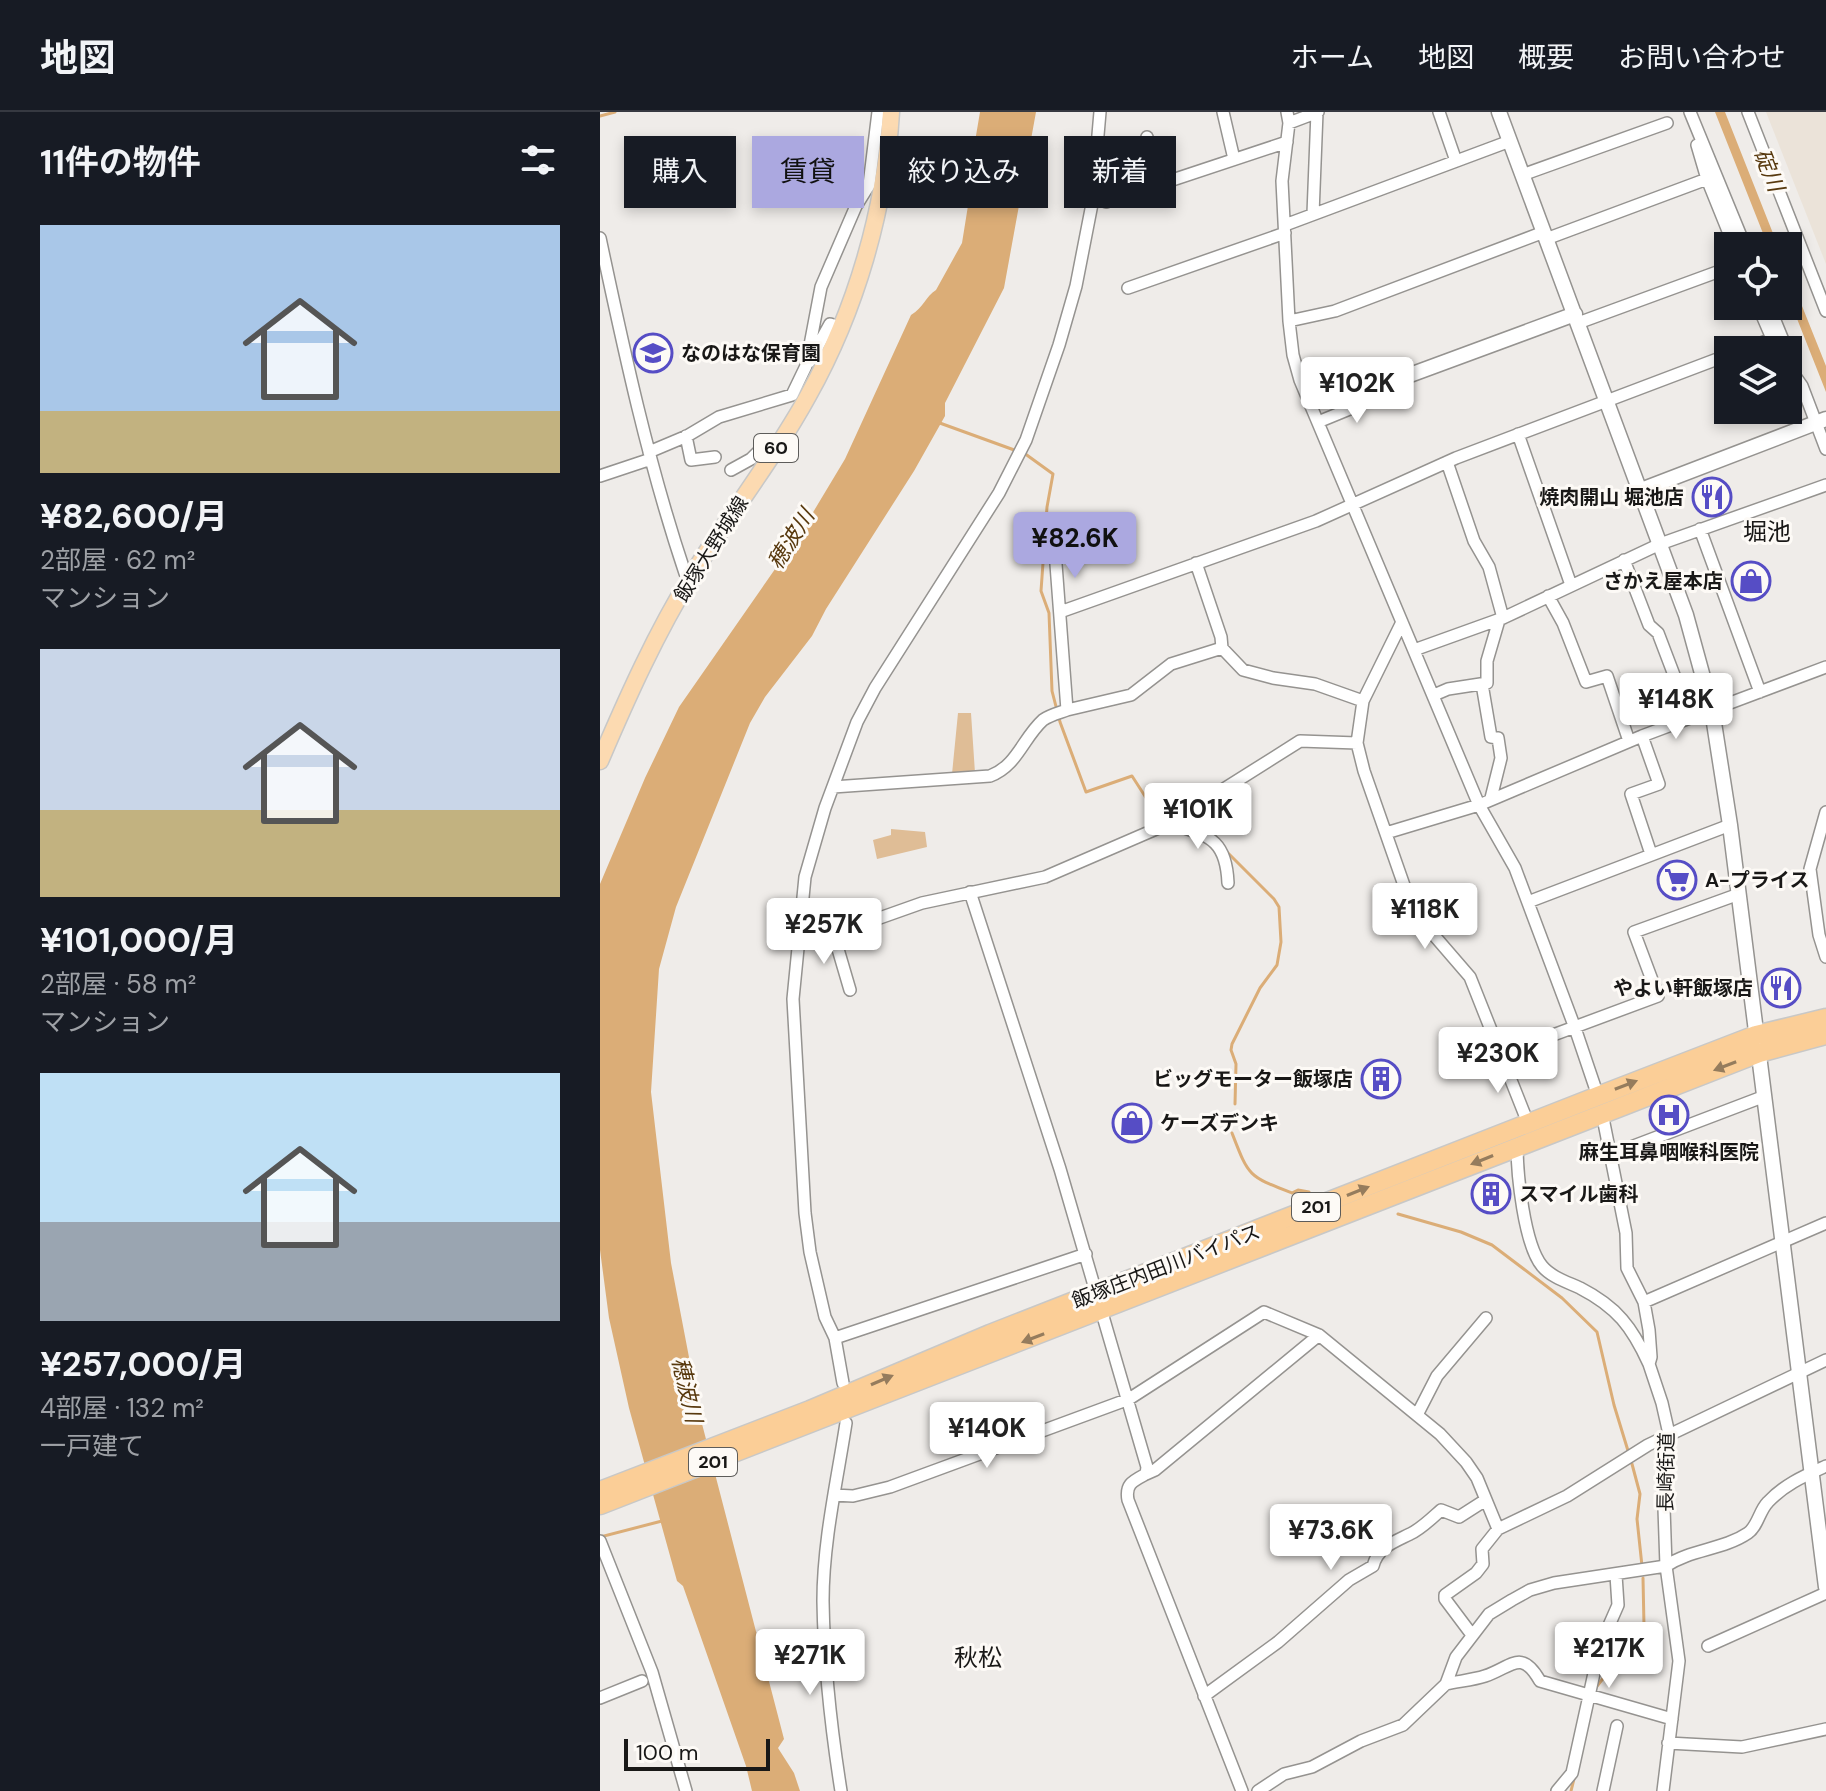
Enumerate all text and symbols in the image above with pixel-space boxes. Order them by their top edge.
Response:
text: 地図 [40,33,116,83]
text: ホーム [1291,39,1374,76]
text: 地図 [1418,39,1474,76]
text: 概要 [1518,39,1574,76]
text: お問い合わせ [1618,39,1786,76]
chip: 購入 [624,136,736,208]
chip: 賃貸 [752,136,864,208]
chip: 絞り込み [880,136,1048,208]
chip: 新着 [1064,136,1176,208]
icon: filters [516,138,560,182]
text: 11件の物件 [40,140,201,185]
water label: 碇川 [1747,144,1791,198]
map controls [1714,232,1802,424]
button: locate [1714,232,1802,320]
icon: home [228,277,372,421]
school or university icon: なのはな保育園 [632,332,674,374]
button: layers [1714,336,1802,424]
place label: なのはな保育園 [681,340,821,366]
pin: ¥102K [1301,357,1413,425]
text: ¥102K [1319,366,1395,400]
road number: 60 [754,434,798,462]
restaurant icon: 焼肉開山 堀池店 [1691,476,1733,518]
place label: 焼肉開山 堀池店 [1539,484,1684,510]
street label: 飯塚大野城線 [668,491,754,607]
text: ¥82,600/月 [40,494,228,539]
water label: 穂波川 [761,502,822,575]
pin: ¥82.6K [1010,512,1140,580]
district label: 堀池 [1743,516,1791,547]
text: ¥82.6K [1031,521,1119,555]
text: 2部屋 · 62 m² [40,543,195,577]
shop icon: さかえ屋本店 [1730,560,1772,602]
place label: さかえ屋本店 [1603,568,1723,594]
text: マンション [40,581,170,615]
pin: ¥148K [1620,673,1732,741]
text: ¥148K [1638,682,1714,716]
icon: home [228,701,372,845]
pin: ¥101K [1142,783,1254,851]
text: ¥101K [1162,792,1234,826]
supermarket icon: A-プライス [1656,859,1698,901]
place label: A-プライス [1705,867,1810,893]
pin: ¥118K [1369,883,1481,951]
text: ¥118K [1390,892,1460,926]
pin: ¥257K [768,898,880,966]
text: ¥257K [785,907,863,941]
text: ¥101,000/月 [40,918,238,963]
text: 2部屋 · 58 m² [40,967,196,1001]
restaurant icon: やよい軒飯塚店 [1760,967,1802,1009]
place label: やよい軒飯塚店 [1613,975,1753,1001]
text: マンション [40,1005,170,1039]
pin: ¥230K [1442,1027,1554,1095]
text: ¥230K [1457,1036,1539,1070]
building icon: ビッグモーター飯塚店 [1360,1058,1402,1100]
one-way arrow [1713,1060,1737,1073]
place label: ビッグモーター飯塚店 [1153,1066,1353,1092]
one-way arrow [1614,1078,1638,1091]
hospital icon: 麻生耳鼻咽喉科医院 [1648,1094,1690,1136]
shop icon: ケーズデンキ [1111,1102,1153,1144]
place label: ケーズデンキ [1160,1110,1279,1136]
icon: home [228,1125,372,1269]
place label: 麻生耳鼻咽喉科医院 [1579,1139,1759,1165]
one-way arrow [1470,1153,1494,1166]
building icon: スマイル歯科 [1470,1173,1512,1215]
place label: スマイル歯科 [1519,1181,1638,1207]
one-way arrow [1346,1184,1370,1197]
road number: 201 [1292,1193,1340,1221]
street label: 飯塚庄内田川バイパス [1068,1218,1264,1314]
one-way arrow [1020,1332,1044,1345]
text: ¥257,000/月 [40,1342,247,1387]
water label: 穂波川 [665,1355,709,1427]
one-way arrow [870,1373,894,1386]
text: 4部屋 · 132 m² [40,1391,204,1425]
pin: ¥140K [931,1402,1043,1470]
text: ¥140K [948,1411,1026,1445]
text: 一戸建て [40,1429,144,1463]
street label: 長崎街道 [1652,1432,1680,1512]
road number: 201 [689,1448,737,1476]
pin: ¥73.6K [1266,1504,1396,1572]
text: ¥73.6K [1288,1513,1374,1547]
pin: ¥217K [1553,1622,1665,1690]
pin: ¥271K [754,1629,866,1697]
text: ¥217K [1573,1631,1645,1665]
text: ¥271K [774,1638,846,1672]
district label: 秋松 [954,1642,1002,1673]
scale bar [624,1735,770,1771]
text: 100 m [636,1738,698,1767]

